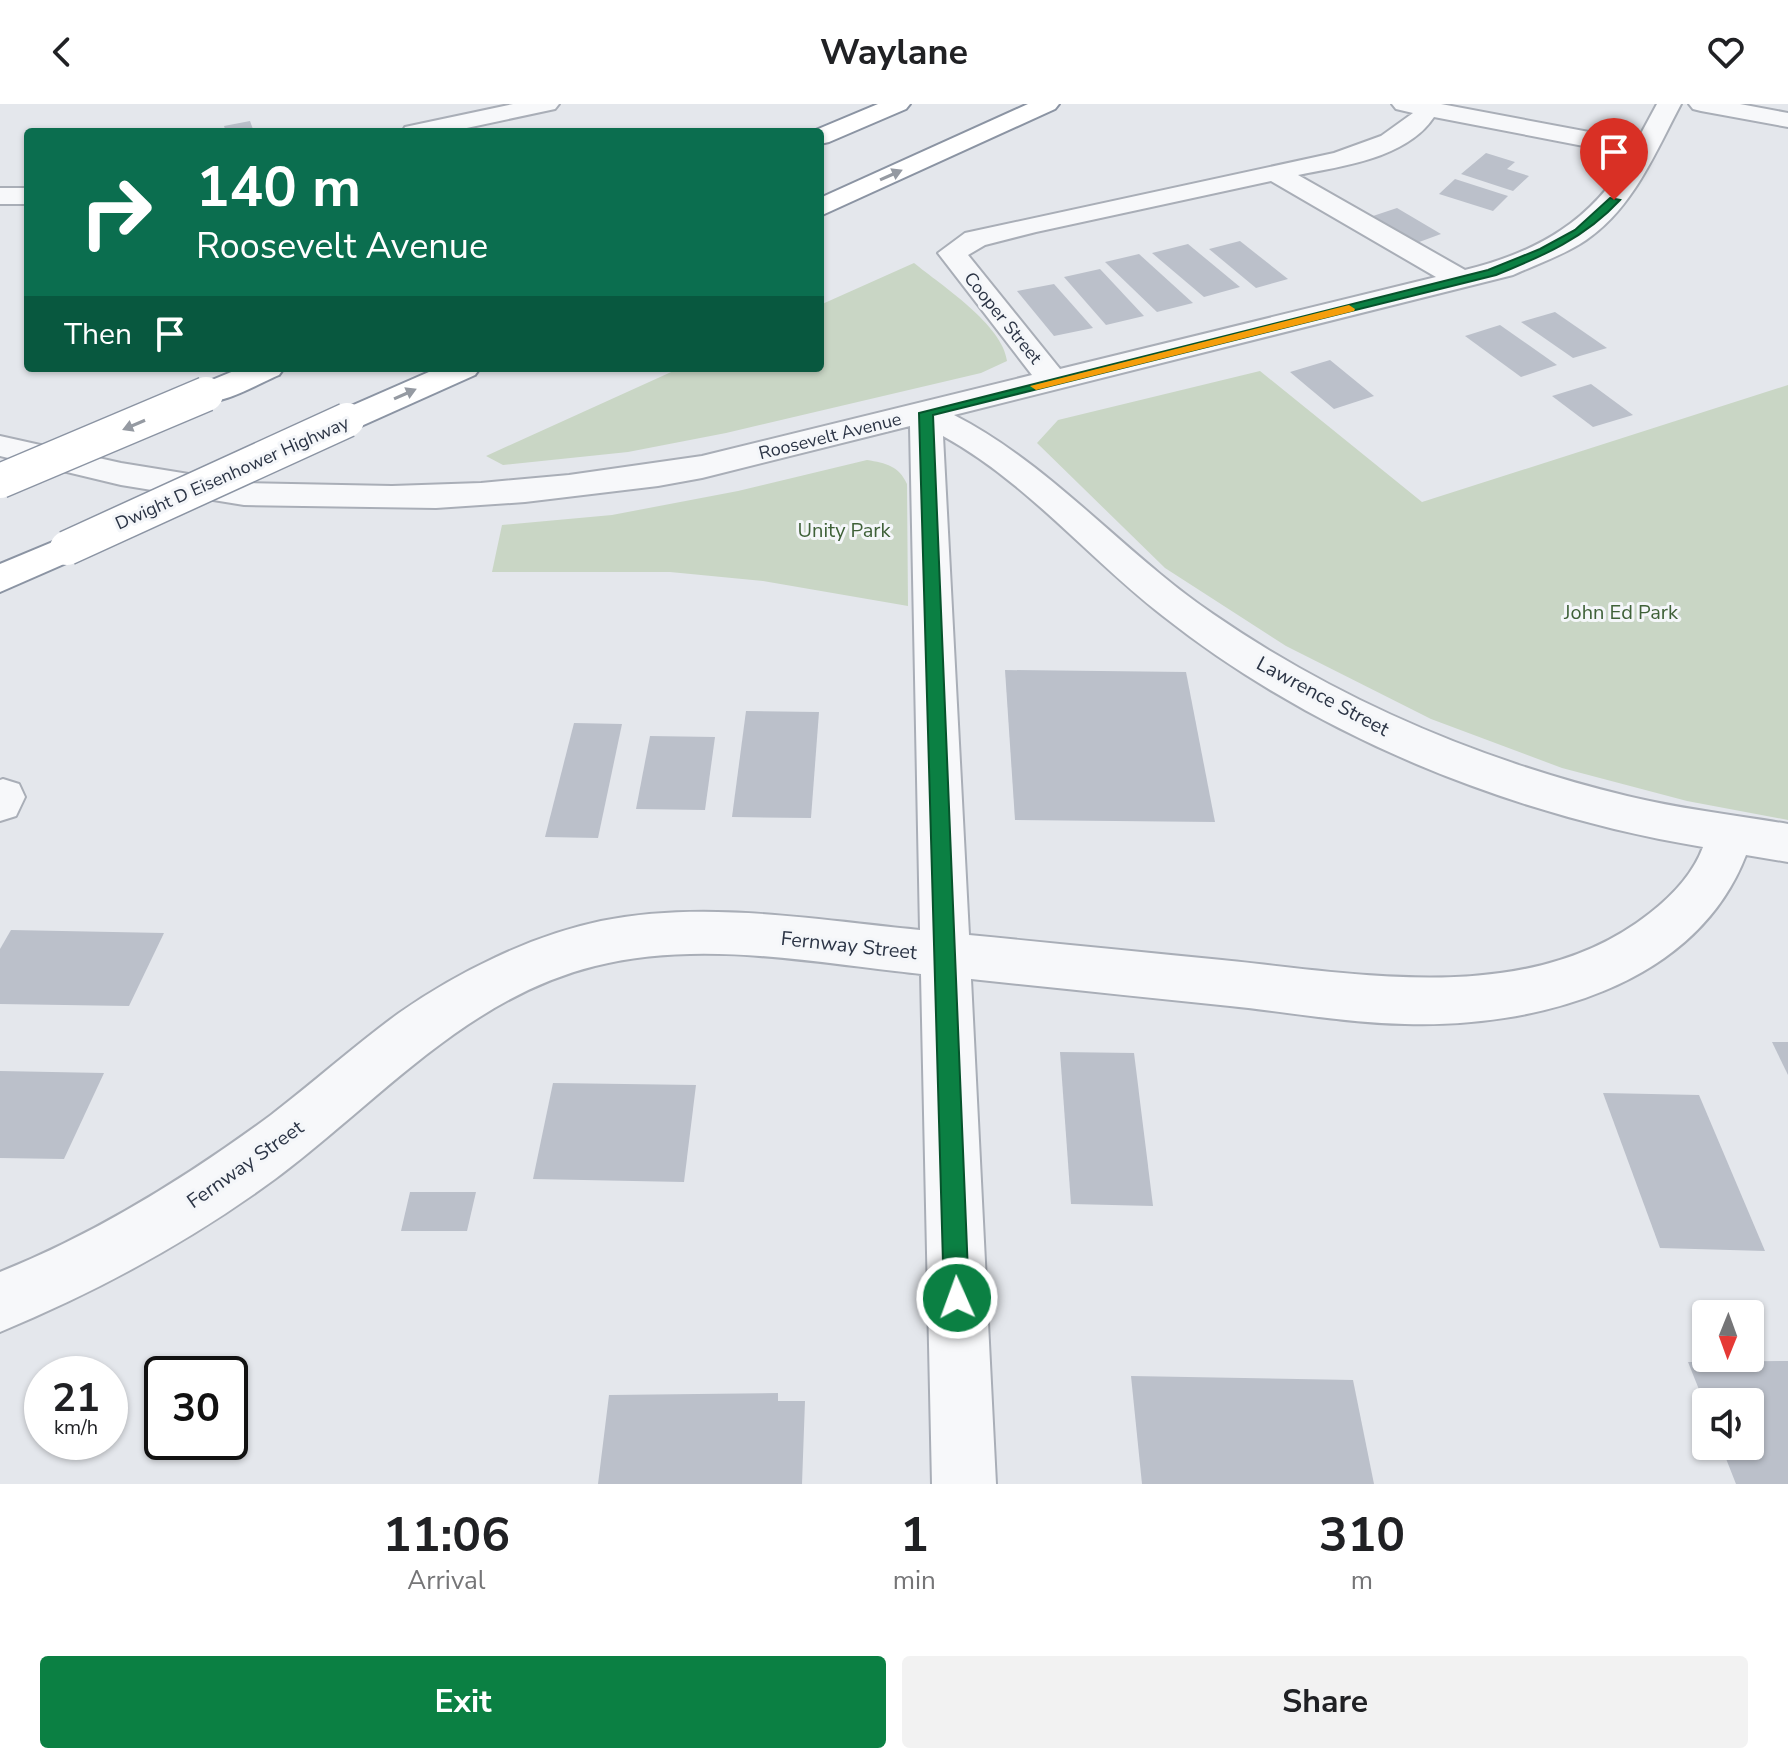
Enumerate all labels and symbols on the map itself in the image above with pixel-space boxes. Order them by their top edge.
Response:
pin [1580,118,1648,200]
one-way arrow [879,169,903,182]
street label: Cooper Street [959,267,1048,370]
one-way arrow [394,387,417,401]
street label: Roosevelt Avenue [756,407,904,465]
street label: Dwight D Eisenhower Highway [111,410,353,536]
one-way arrow [122,418,146,431]
park label: Unity Park [797,517,892,544]
park label: John Ed Park [1563,599,1679,626]
street label: Lawrence Street [1252,650,1395,743]
street label: Fernway Street [780,925,919,966]
street label: Fernway Street [182,1114,310,1215]
position arrow [915,1256,999,1340]
north arrow [1692,1300,1764,1372]
speed limit sign: 30 [144,1356,248,1460]

